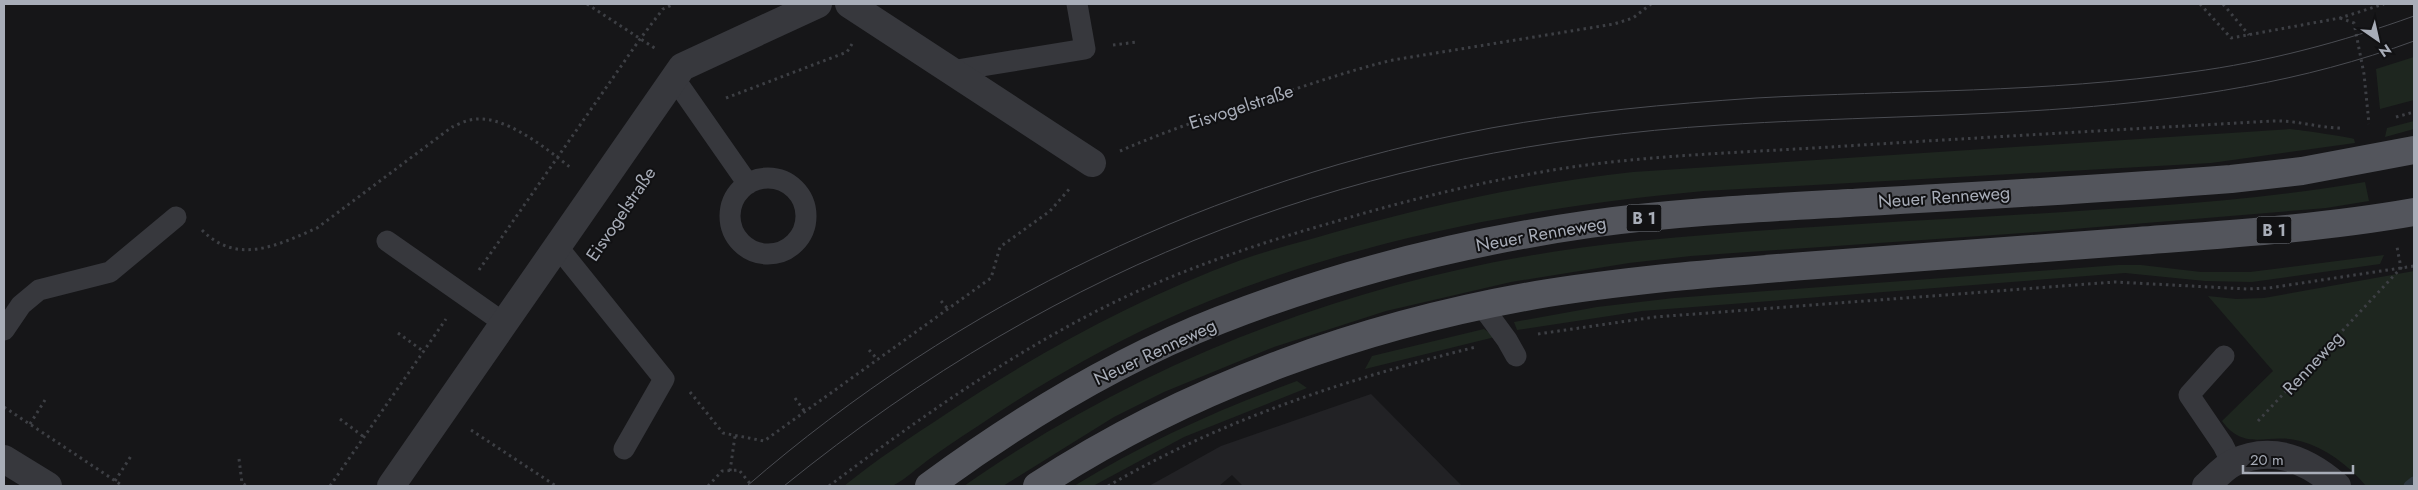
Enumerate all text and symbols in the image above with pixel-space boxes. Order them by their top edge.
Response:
north arrow [2353,15,2403,65]
text: N [2375,39,2395,62]
street label: Eisvogelstraße [1185,78,1297,136]
street label: Eisvogelstraße [580,162,662,266]
street label: Neuer Renneweg [1877,179,2011,215]
road number: B 1 [1626,204,1662,232]
street label: Neuer Renneweg [1474,210,1608,258]
road number: B 1 [2256,216,2292,244]
street label: Neuer Renneweg [1090,312,1220,392]
street label: Renneweg [2277,325,2349,401]
scale bar [2243,442,2353,474]
text: 20 m [2250,449,2284,471]

